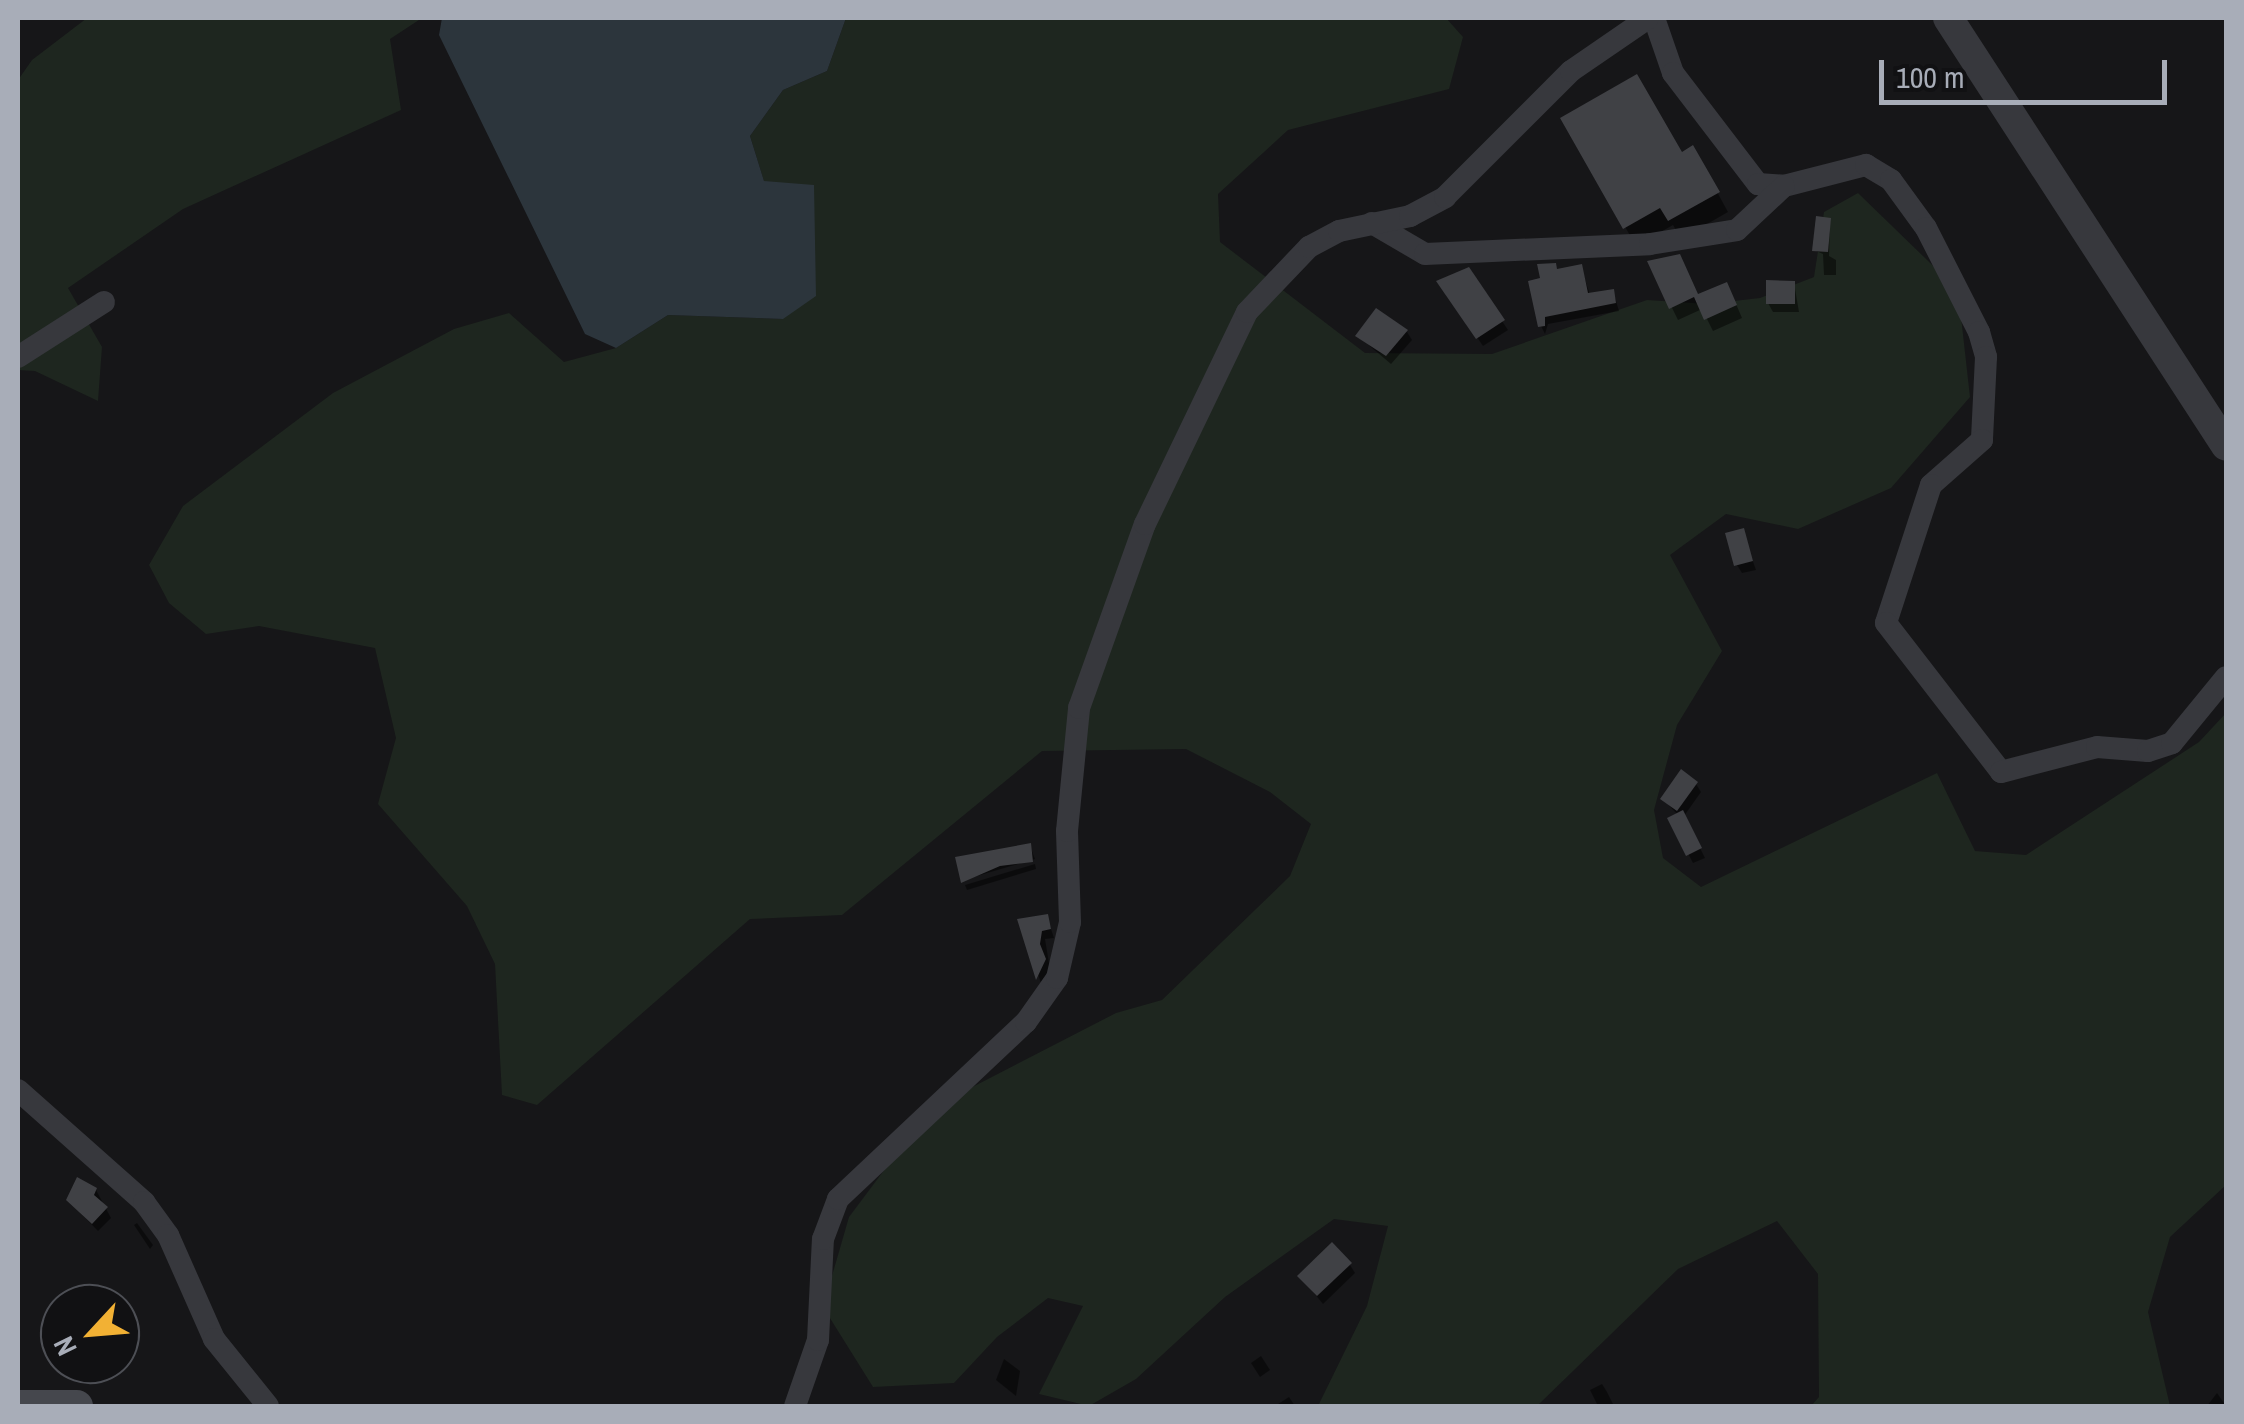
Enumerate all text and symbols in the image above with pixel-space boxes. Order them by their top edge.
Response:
scale bar [1884,40,2172,102]
text: 100 m [1896,57,1964,97]
north arrow [40,1284,140,1384]
text: N [44,1331,86,1362]

